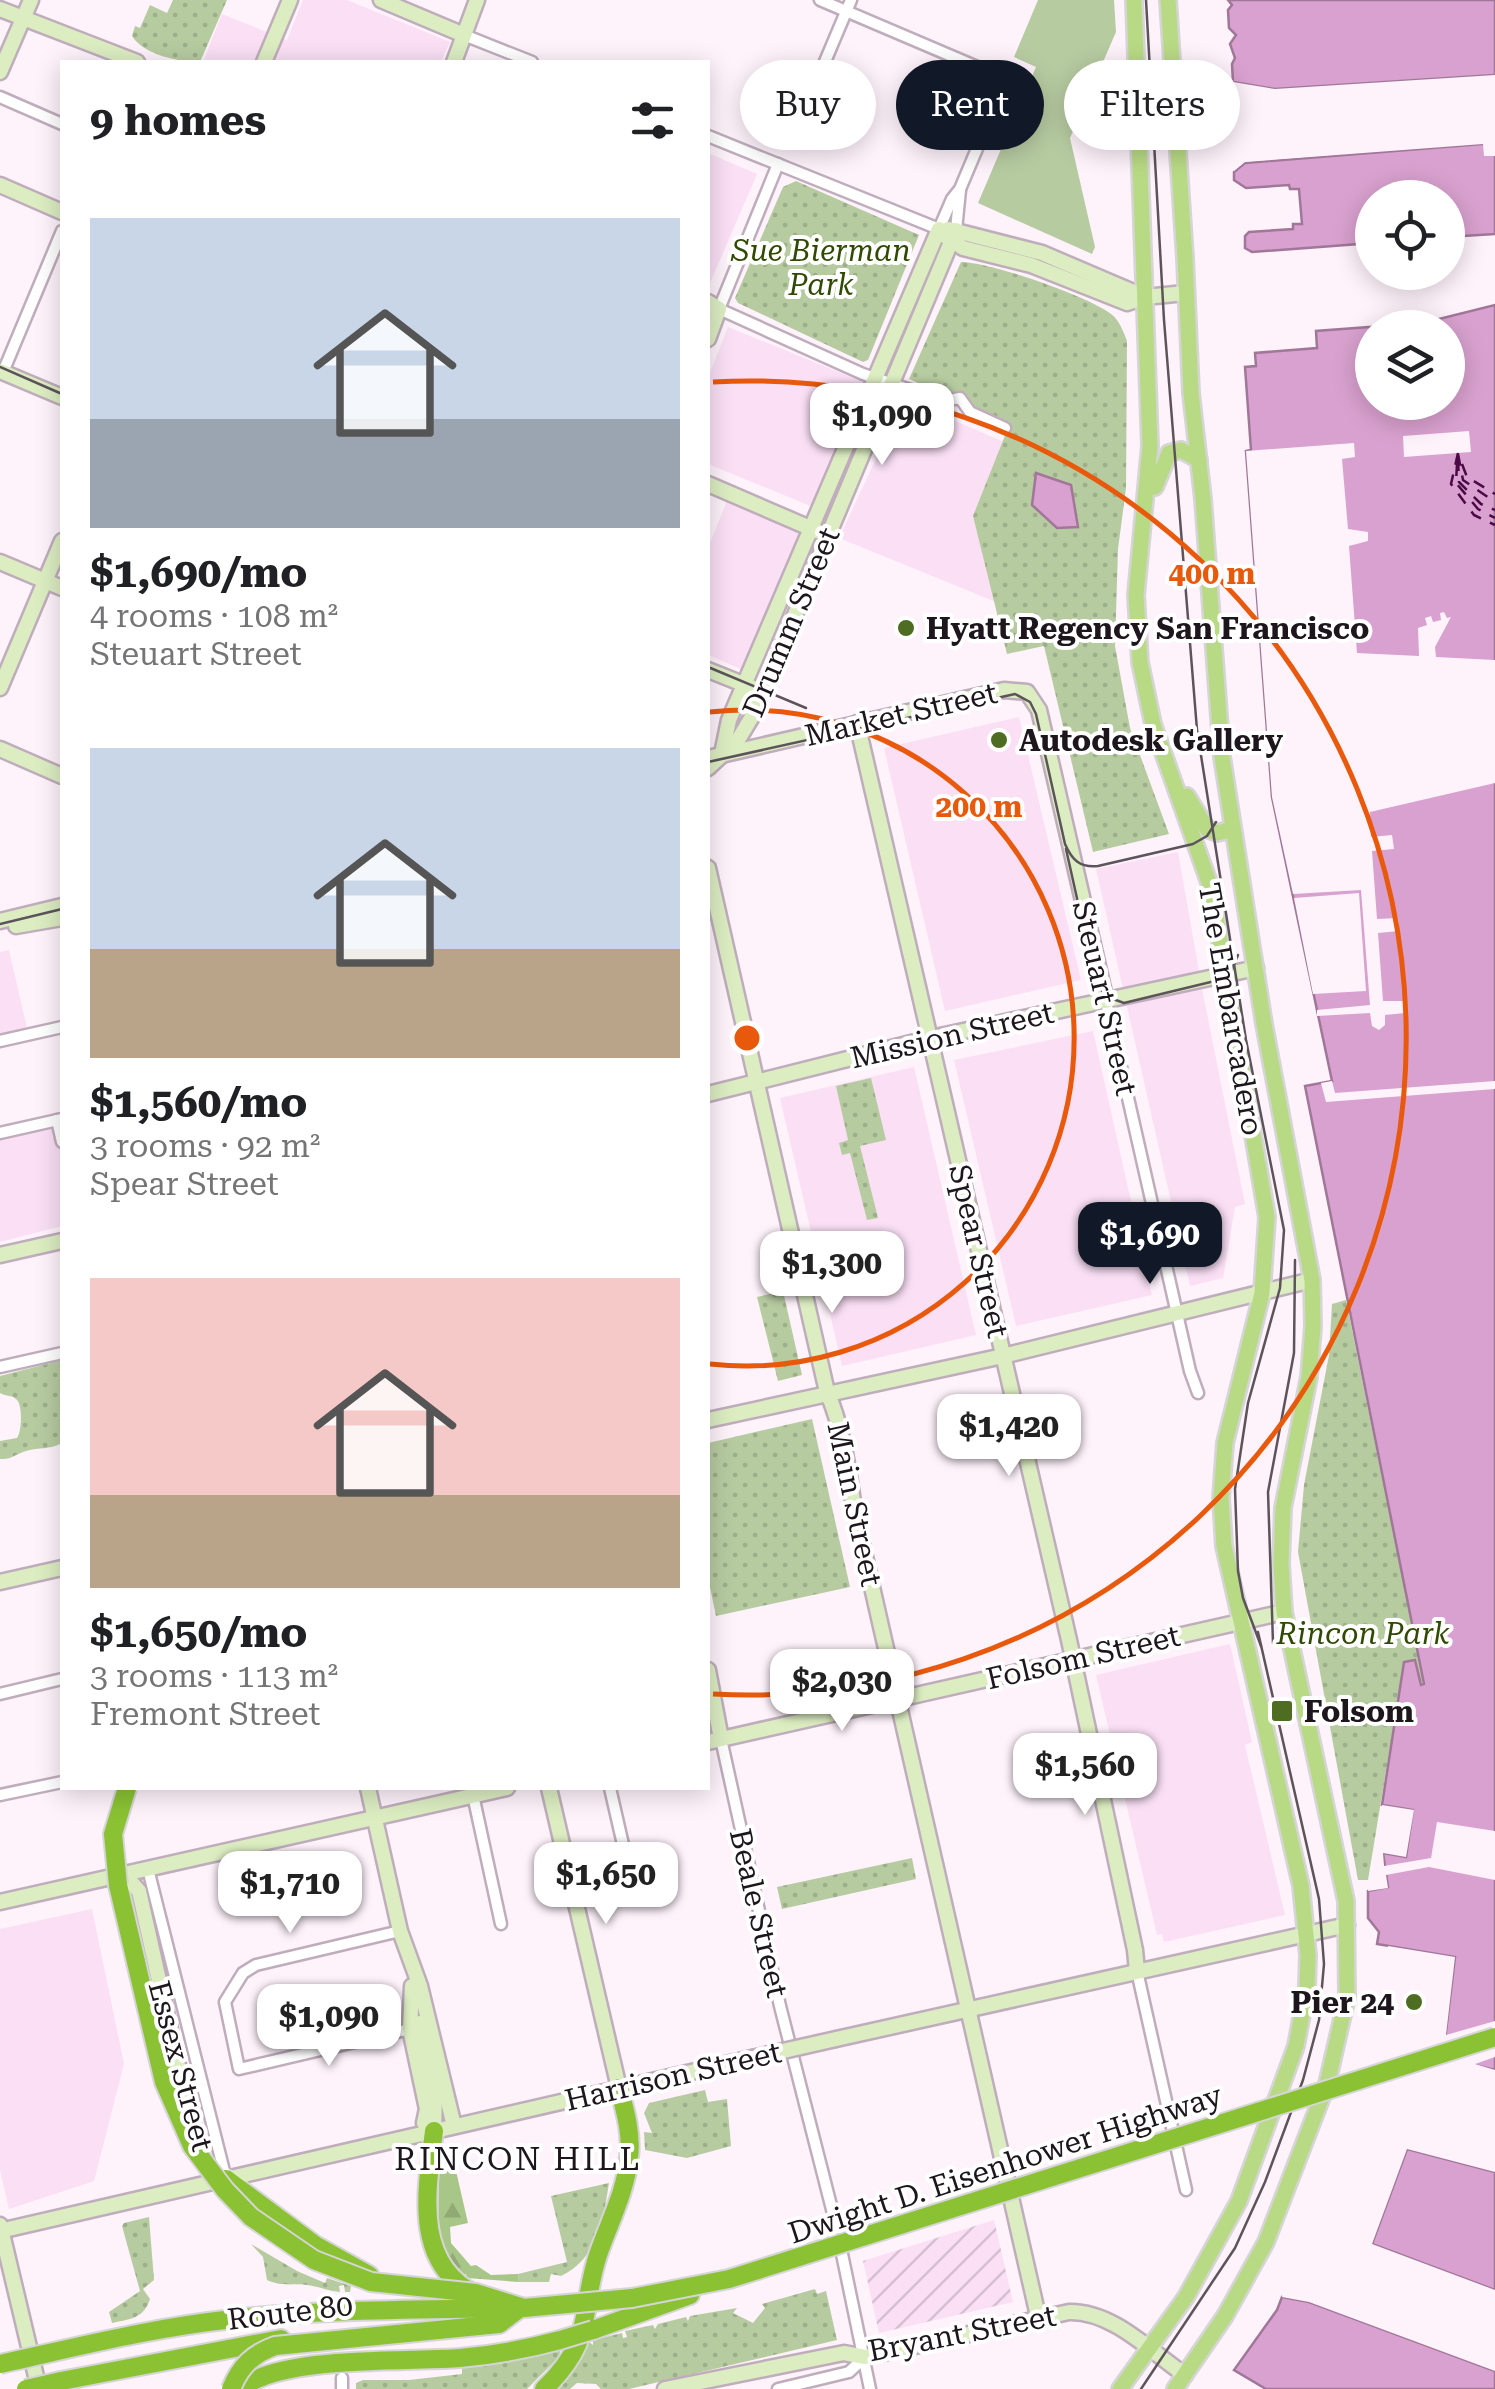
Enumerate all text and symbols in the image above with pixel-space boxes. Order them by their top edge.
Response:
chip: Buy [740,60,876,150]
chip: Rent [896,60,1044,150]
chip: Filters [1064,60,1240,150]
icon: filters [625,93,680,148]
text: 9 homes [90,96,266,145]
map controls [1355,180,1465,420]
button: locate [1355,180,1465,290]
park label: Sue Bierman Park [730,233,911,302]
icon: home [295,283,475,463]
button: layers [1355,310,1465,420]
pin: $1,090 [801,383,963,468]
text: $1,090 [832,396,932,434]
street label: Drumm Street [735,522,847,722]
text: $1,690/mo [90,548,307,597]
text: 400 m [1169,556,1256,591]
text: 4 rooms · 108 m² [90,597,338,635]
place label: Hyatt Regency San Francisco [926,611,1369,646]
marker: Hyatt Regency San Francisco [895,617,917,639]
text: Steuart Street [90,635,302,673]
street label: Market Street [801,675,1001,753]
place label: Autodesk Gallery [1019,723,1283,758]
marker: Autodesk Gallery [988,729,1010,751]
text: 200 m [936,789,1023,824]
icon: home [295,813,475,993]
street label: The Embarcadero [1192,880,1270,1138]
street label: Steuart Street [1066,897,1144,1099]
street label: Mission Street [847,995,1057,1075]
centre of rings [729,1020,765,1056]
text: $1,560/mo [90,1078,307,1127]
text: 3 rooms · 92 m² [90,1127,320,1165]
street label: Spear Street [942,1161,1016,1341]
text: Spear Street [90,1165,279,1203]
pin: $1,690 [1069,1202,1231,1287]
text: $1,690 [1100,1215,1200,1253]
pin: $1,300 [751,1231,913,1316]
text: $1,300 [782,1244,882,1282]
icon: home [295,1343,475,1523]
pin: $1,420 [928,1394,1090,1479]
text: $1,420 [959,1407,1059,1445]
street label: Main Street [821,1419,889,1589]
text: $1,650/mo [90,1608,307,1657]
park label: Rincon Park [1275,1616,1450,1651]
street label: Folsom Street [983,1618,1183,1696]
pin: $2,030 [761,1649,923,1734]
text: 3 rooms · 113 m² [90,1657,338,1695]
text: $2,030 [792,1662,892,1700]
place label: Folsom [1304,1694,1414,1729]
text: Fremont Street [90,1695,321,1733]
marker: Folsom [1269,1698,1295,1724]
pin: $1,560 [1004,1733,1166,1818]
text: $1,560 [1035,1746,1135,1784]
street label: Beale Street [723,1825,795,2001]
pin: $1,650 [525,1842,687,1927]
pin: $1,710 [209,1851,371,1936]
text: $1,650 [556,1855,656,1893]
text: $1,710 [240,1864,340,1902]
street label: Essex Street [141,1977,221,2155]
pin: $1,090 [248,1984,410,2069]
place label: Pier 24 [1290,1985,1394,2020]
marker: Pier 24 [1403,1991,1425,2013]
text: $1,090 [279,1997,379,2035]
street label: Harrison Street [561,2034,785,2118]
street label: Dwight D. Eisenhower Highway [784,2077,1226,2251]
district label: RINCON HILL [394,2140,642,2178]
street label: Route 80 [225,2287,355,2337]
street label: Bryant Street [865,2298,1059,2368]

